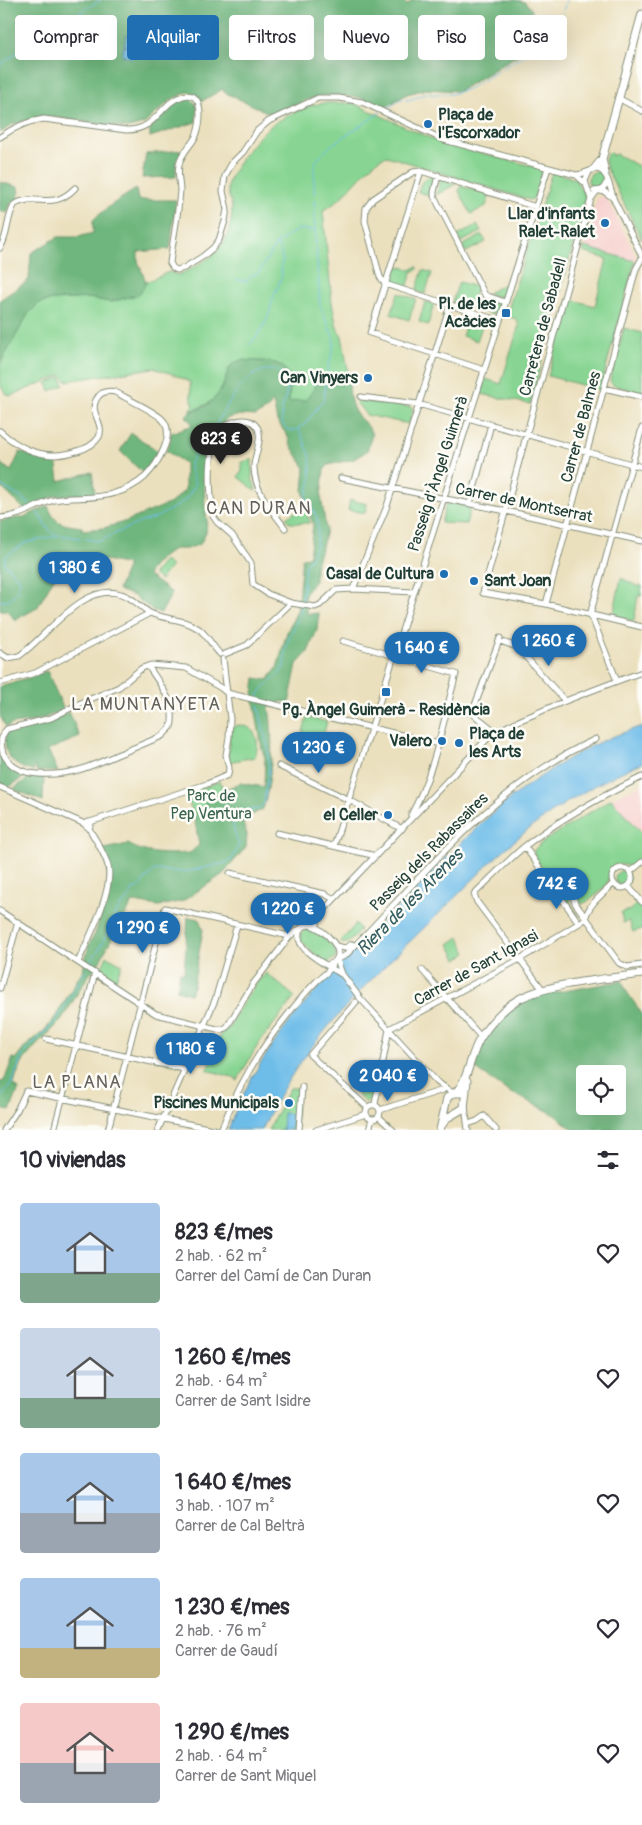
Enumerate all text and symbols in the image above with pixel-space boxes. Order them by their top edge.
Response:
chip: Comprar [15,15,117,60]
chip: Alquilar [127,15,219,60]
chip: Filtros [229,15,314,60]
chip: Nuevo [324,15,408,60]
chip: Piso [418,15,485,60]
chip: Casa [495,15,567,60]
place label: Plaça de l'Escorxador [438,105,520,143]
marker: Plaça de l'Escorxador [422,118,434,130]
place label: Llar d'infants Ralet-Ralet [507,204,596,242]
marker: Llar d'infants Ralet-Ralet [599,217,611,229]
street label: Carretera de Sabadell [515,256,571,398]
place label: Pl. de les Acàcies [438,294,497,332]
marker: Pl. de les Acàcies [500,307,512,319]
place label: Can Vinyers [280,368,359,388]
street label: Carrer de Balmes [557,369,605,485]
marker: Can Vinyers [362,372,374,384]
street label: Passeig d'Àngel Guimerà [403,394,473,554]
pin: 823 € [186,422,256,465]
text: 823 € [201,429,241,449]
street label: Carrer de Montserrat [453,479,595,527]
district label: CAN DURAN [206,497,312,520]
pin: 1 380 € [29,552,121,594]
text: 1 380 € [49,558,101,578]
place label: Casal de Cultura [326,564,435,584]
marker: Casal de Cultura [438,568,450,580]
place label: Sant Joan [484,571,551,591]
marker: Sant Joan [468,575,480,587]
pin: 1 260 € [503,624,595,667]
text: 1 260 € [523,631,575,651]
pin: 1 640 € [376,632,468,674]
text: 1 640 € [395,638,449,658]
marker: Pg. Àngel Guimerà - Residència [380,686,392,698]
district label: LA MUNTANYETA [71,693,221,716]
place label: Pg. Àngel Guimerà - Residència [282,699,491,720]
place label: Plaça de les Arts [469,724,525,762]
place label: Valero [389,731,432,751]
pin: 1 230 € [273,732,365,774]
marker: Valero [436,735,448,747]
marker: Plaça de les Arts [453,737,465,749]
text: 1 230 € [293,738,345,758]
park label: Parc de Pep Ventura [170,786,252,824]
street label: Passeig dels Rabassaires [366,789,492,915]
place label: el Celler [323,805,378,825]
marker: el Celler [382,809,394,821]
water label: Riera de les Arenes [352,842,470,960]
pin: 742 € [522,868,592,910]
text: 742 € [537,874,577,894]
pin: 1 220 € [242,892,334,935]
text: 1 220 € [262,899,314,919]
pin: 1 290 € [97,912,189,954]
text: 1 290 € [117,918,169,938]
street label: Carrer de Sant Ignasi [410,925,542,1010]
pin: 1 180 € [145,1032,237,1075]
text: 1 180 € [166,1039,216,1059]
pin: 2 040 € [342,1060,434,1102]
map controls [576,1065,626,1115]
button: locate [576,1065,626,1115]
text: 2 040 € [359,1066,417,1086]
district label: LA PLANA [32,1071,122,1094]
place label: Piscines Municipals [153,1093,280,1113]
marker: Piscines Municipals [283,1097,295,1109]
icon: filters [594,1146,622,1174]
text: 10 viviendas [20,1147,125,1174]
text: 823 €/mes [175,1219,273,1246]
icon: home [60,1223,120,1283]
icon: heart [594,1239,622,1267]
text: 2 hab. · 62 m² [175,1246,267,1266]
text: Carrer del Camí de Can Duran [175,1266,371,1286]
text: 1 260 €/mes [175,1344,290,1371]
icon: home [60,1348,120,1408]
icon: heart [594,1364,622,1392]
text: 2 hab. · 64 m² [175,1371,268,1391]
text: Carrer de Sant Isidre [175,1391,311,1411]
text: 1 640 €/mes [175,1469,291,1496]
icon: home [60,1473,120,1533]
icon: heart [594,1489,622,1517]
text: 3 hab. · 107 m² [175,1496,275,1516]
text: Carrer de Cal Beltrà [175,1516,305,1536]
text: 1 230 €/mes [175,1594,289,1621]
icon: home [60,1598,120,1658]
icon: heart [594,1614,622,1642]
text: 2 hab. · 76 m² [175,1621,267,1641]
text: Carrer de Gaudí [175,1641,278,1661]
text: 1 290 €/mes [175,1719,289,1746]
icon: home [60,1723,120,1783]
icon: heart [594,1739,622,1767]
text: 2 hab. · 64 m² [175,1746,268,1766]
text: Carrer de Sant Miquel [175,1766,317,1786]

